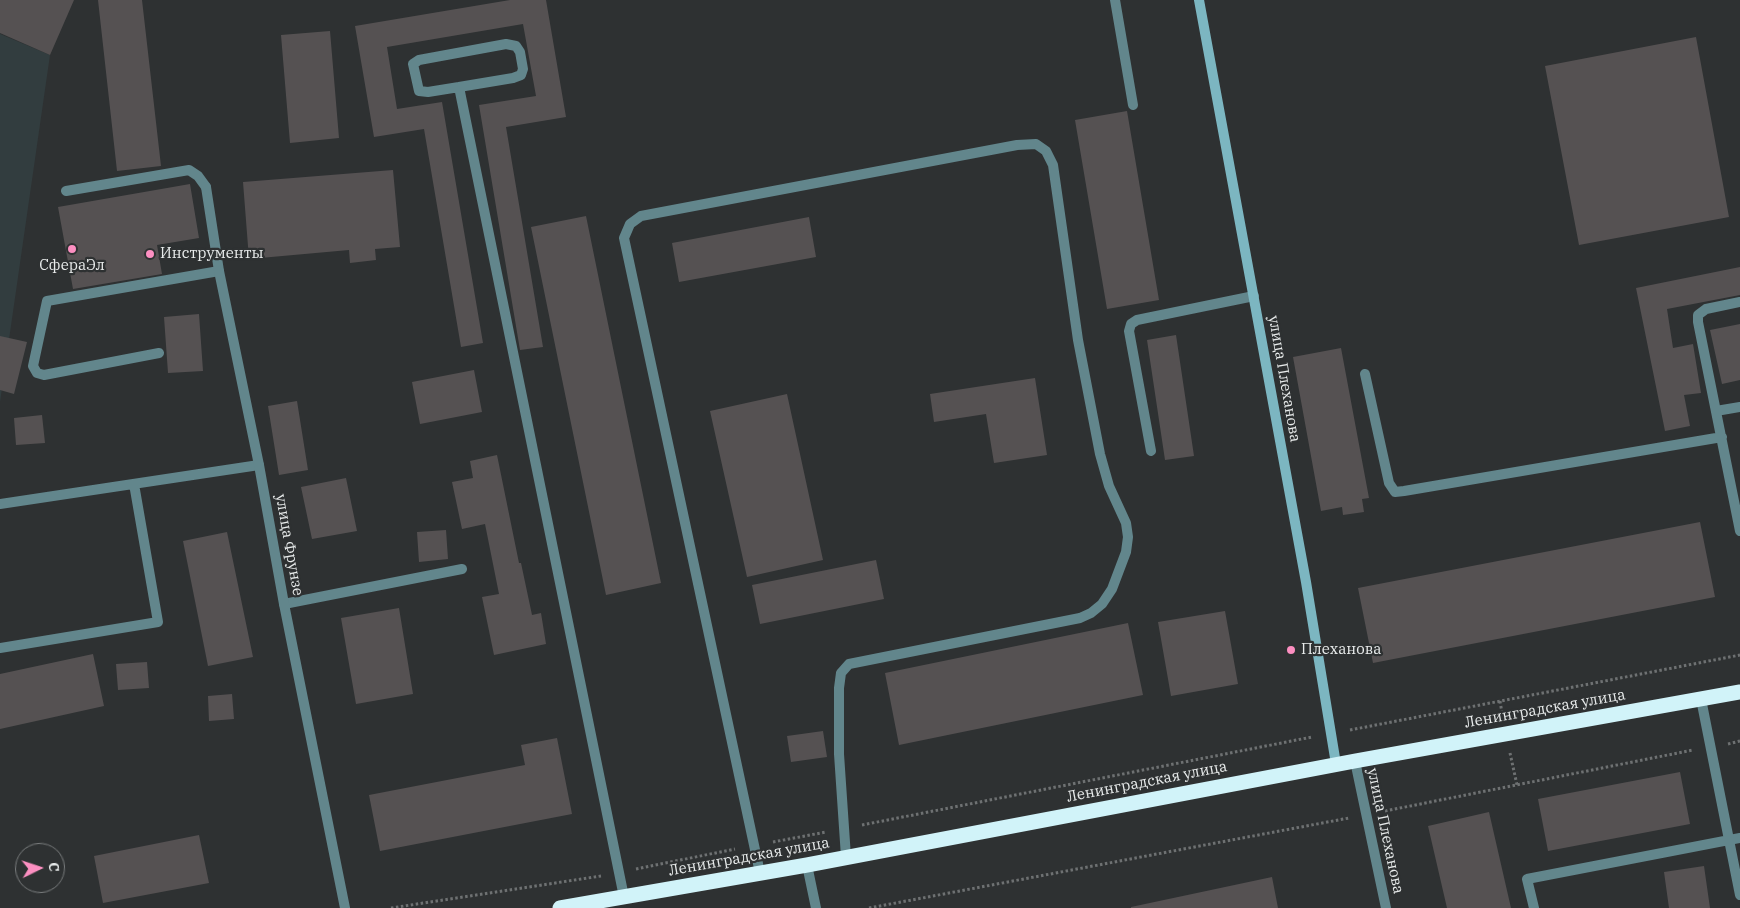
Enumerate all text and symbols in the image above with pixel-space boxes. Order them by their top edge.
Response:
marker: СфераЭл [66,243,78,255]
place label: Инструменты [160,245,264,263]
marker: Инструменты [144,248,156,260]
place label: СфераЭл [39,257,105,275]
street label: улица Плеханова [1264,314,1304,444]
street label: улица Фрунзе [271,493,307,597]
place label: Плеханова [1301,641,1381,659]
marker: Плеханова [1285,644,1297,656]
street label: Ленинградская улица [1463,686,1627,732]
street label: Ленинградская улица [1065,758,1229,806]
street label: улица Плеханова [1363,766,1407,896]
street label: Ленинградская улица [667,834,831,880]
north arrow [15,843,65,893]
text: С [45,862,63,872]

